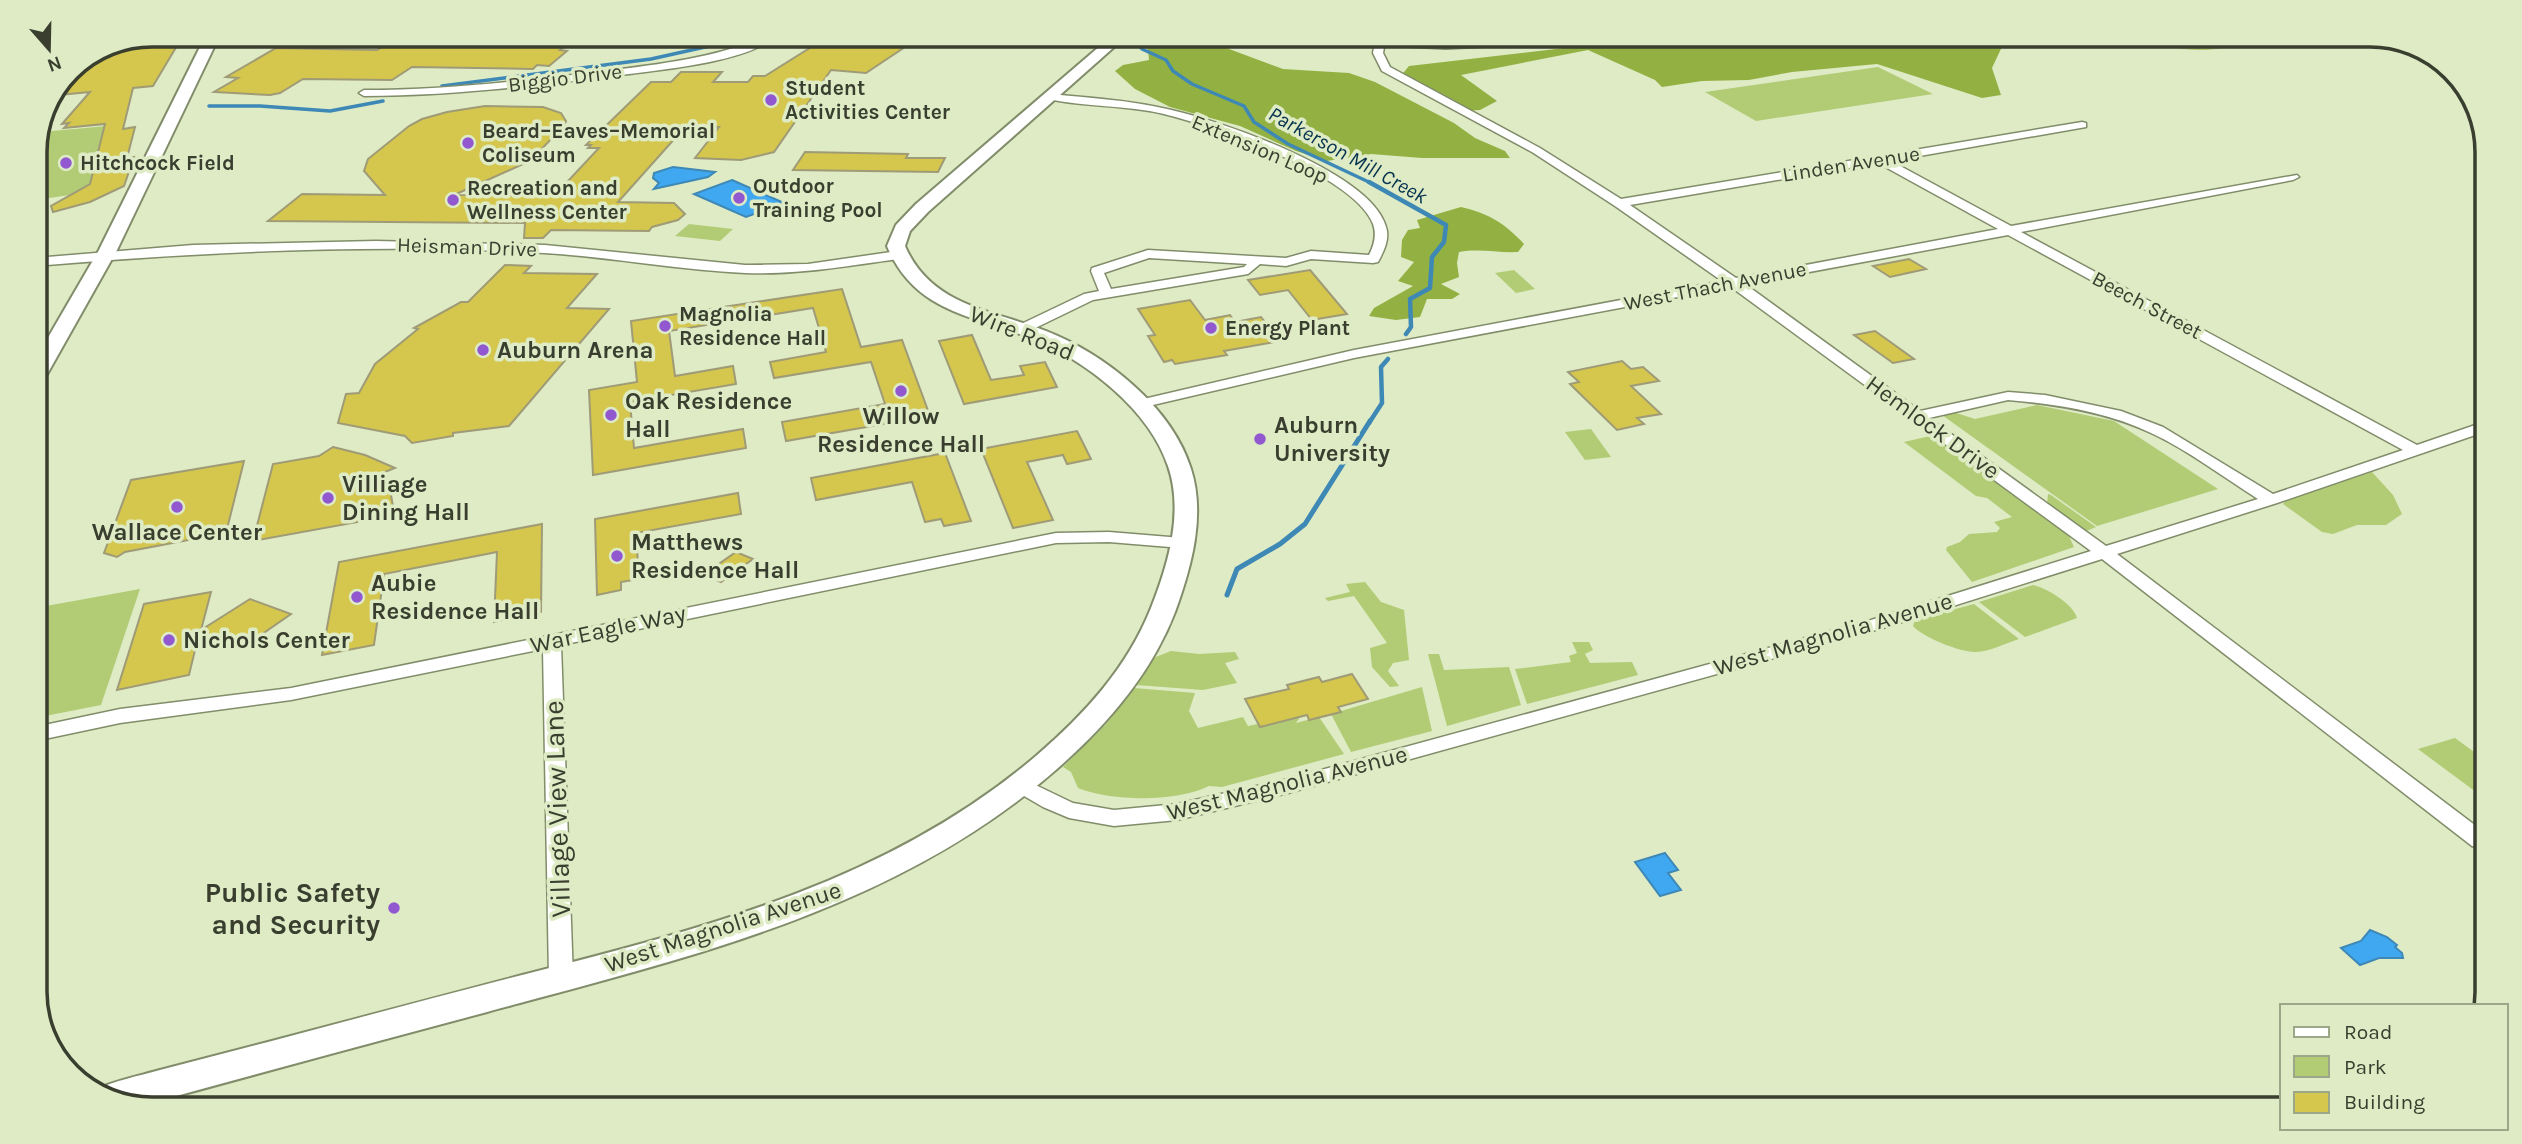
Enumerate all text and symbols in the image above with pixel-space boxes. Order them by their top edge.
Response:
north arrow [14,14,84,84]
text: N [44,51,65,77]
street label: Biggio Drive [507,59,623,97]
place label: Student Activities Center [785,76,951,124]
marker: Student Activities Center [763,92,779,108]
water label: Parkerson Mill Creek [1264,101,1432,209]
street label: Extension Loop [1188,110,1332,188]
place label: Beard–Eaves–Memorial Coliseum [482,119,715,167]
marker: Beard–Eaves–Memorial Coliseum [460,135,476,151]
street label: Linden Avenue [1781,141,1921,187]
place label: Hitchcock Field [80,151,235,175]
marker: Hitchcock Field [58,155,74,171]
place label: Outdoor Training Pool [753,174,883,222]
place label: Recreation and Wellness Center [467,176,628,224]
marker: Outdoor Training Pool [731,190,747,206]
marker: Recreation and Wellness Center [445,192,461,208]
street label: Heisman Drive [397,233,537,261]
street label: West Thach Avenue [1622,257,1808,315]
street label: Beech Street [2088,266,2206,344]
street label: Wire Road [965,299,1079,367]
place label: Magnolia Residence Hall [679,302,826,350]
place label: Energy Plant [1225,316,1350,340]
marker: Magnolia Residence Hall [657,318,673,334]
marker: Energy Plant [1203,320,1219,336]
place label: Auburn Arena [497,336,653,364]
marker: Auburn Arena [475,342,491,358]
street label: Hemlock Drive [1861,369,2005,485]
marker: Willow Residence Hall [893,383,909,399]
place label: Oak Residence Hall [625,387,792,443]
place label: Willow Residence Hall [817,402,985,458]
marker: Oak Residence Hall [603,407,619,423]
place label: Auburn University [1274,411,1390,467]
marker: Auburn University [1252,431,1268,447]
place label: Villiage Dining Hall [342,470,470,526]
marker: Villiage Dining Hall [320,490,336,506]
marker: Wallace Center [169,499,185,515]
place label: Wallace Center [92,518,263,546]
place label: Matthews Residence Hall [631,528,799,584]
marker: Matthews Residence Hall [609,548,625,564]
place label: Aubie Residence Hall [371,569,539,625]
street label: West Magnolia Avenue [1711,587,1955,681]
marker: Aubie Residence Hall [349,589,365,605]
street label: War Eagle Way [528,599,688,659]
place label: Nichols Center [183,626,350,654]
marker: Nichols Center [161,632,177,648]
street label: Village View Lane [537,700,577,918]
street label: West Magnolia Avenue [1164,740,1410,826]
place label: Public Safety and Security [205,876,380,941]
street label: West Magnolia Avenue [601,876,845,978]
marker: Public Safety and Security [386,900,402,916]
legend [2280,1004,2508,1130]
text: Road [2344,1020,2392,1044]
text: Park [2344,1055,2387,1079]
text: Building [2344,1090,2425,1114]

